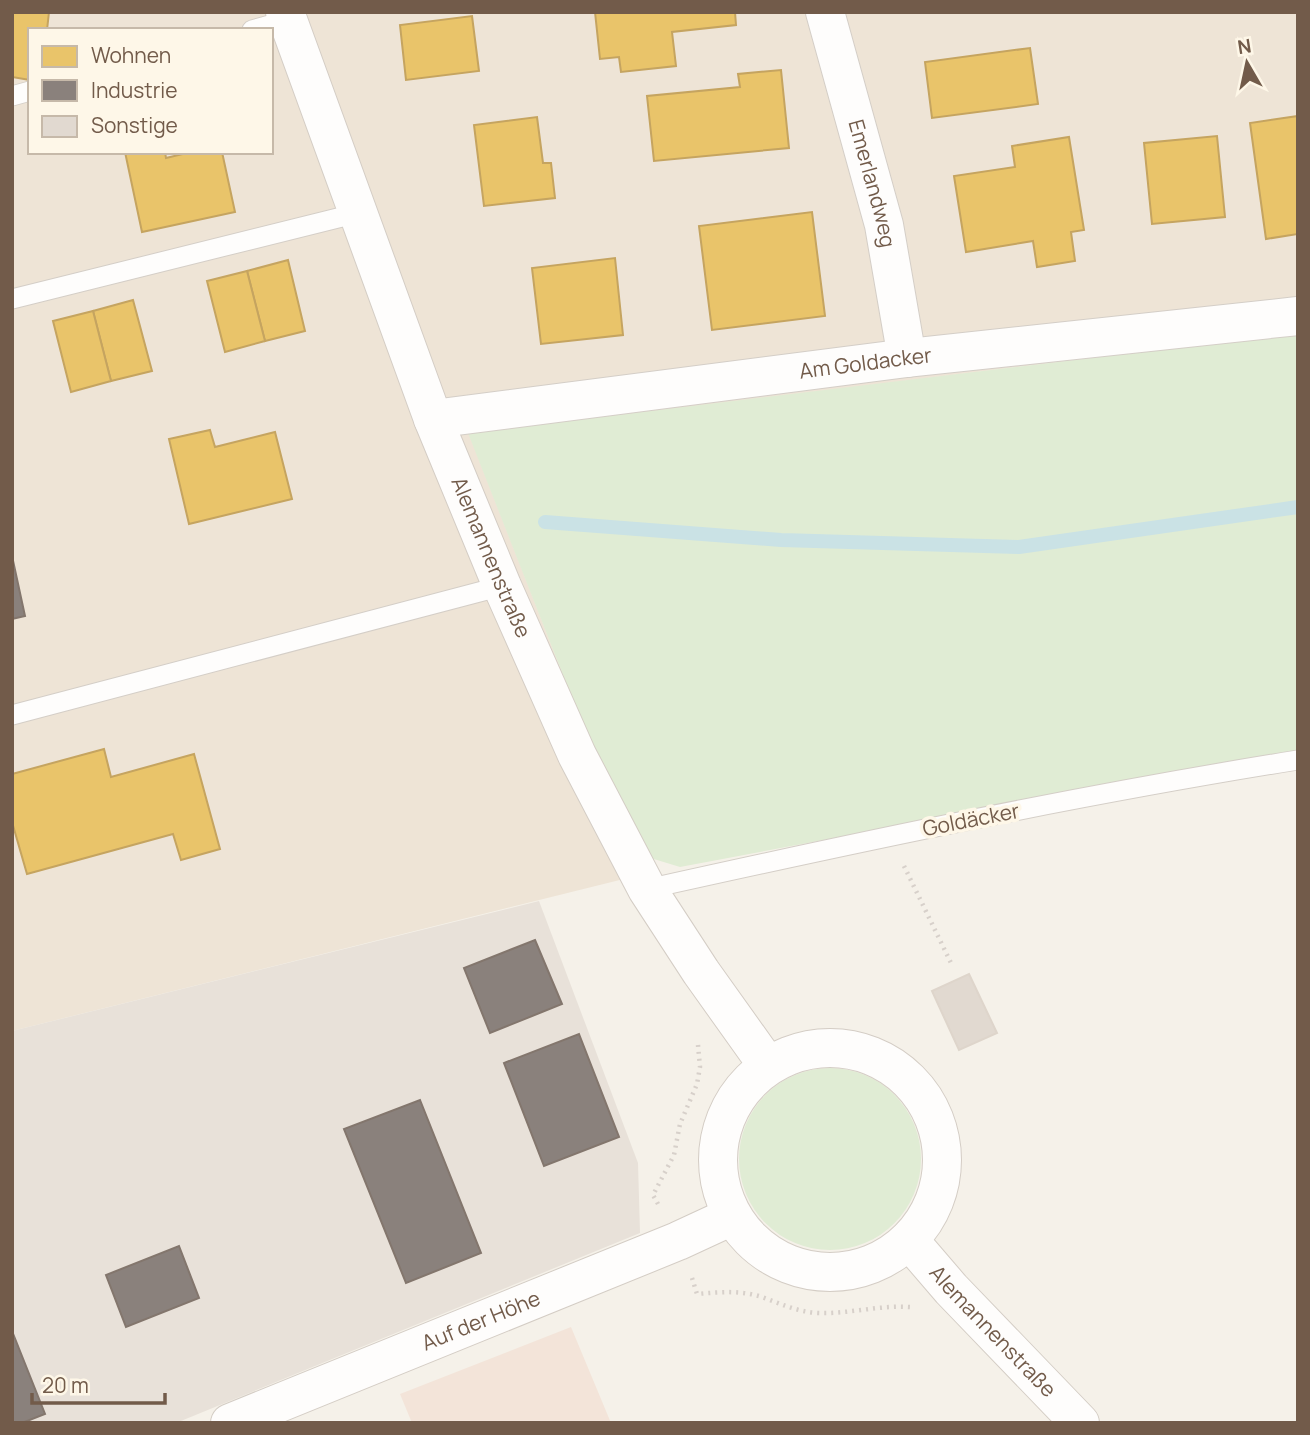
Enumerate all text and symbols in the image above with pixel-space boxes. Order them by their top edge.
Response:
legend [28,28,273,154]
north arrow [1212,28,1282,98]
text: N [1236,32,1253,60]
text: Wohnen [91,41,171,69]
text: Industrie [91,76,177,104]
text: Sonstige [91,111,178,139]
street label: Emerlandweg [842,116,903,250]
street label: Am Goldacker [797,340,933,385]
street label: Alemannenstraße [445,472,538,642]
street label: Goldäcker [920,796,1022,842]
street label: Alemannenstraße [924,1259,1063,1403]
street label: Auf der Höhe [417,1283,544,1357]
scale bar [32,1362,164,1406]
text: 20 m [42,1371,89,1399]

